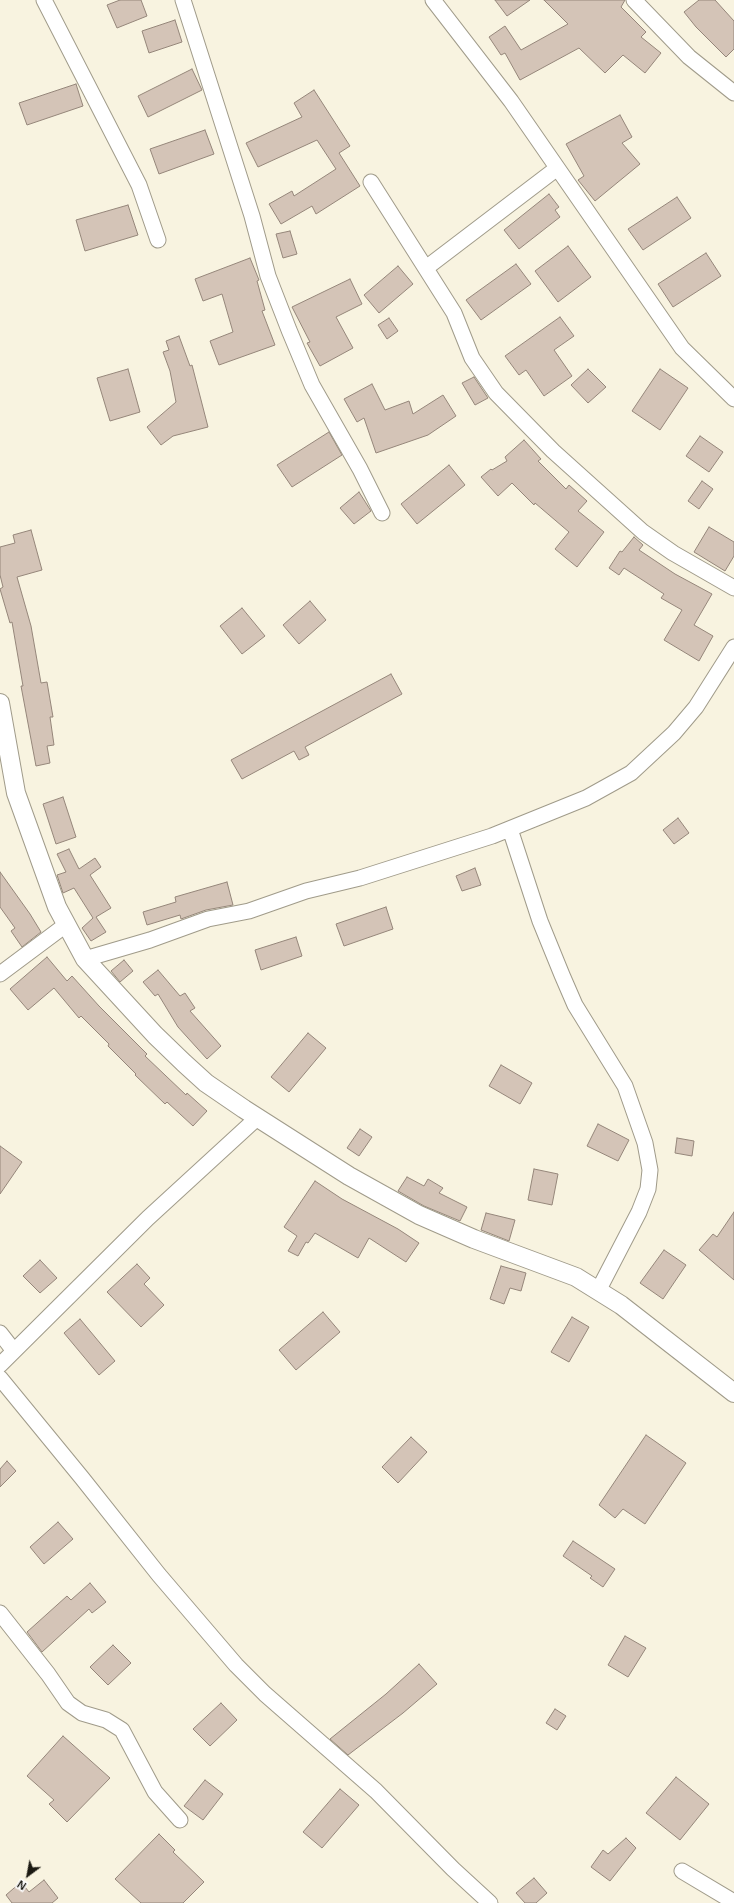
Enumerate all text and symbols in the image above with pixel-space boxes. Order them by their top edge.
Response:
north arrow [8,1855,48,1895]
text: N [15,1878,28,1892]

